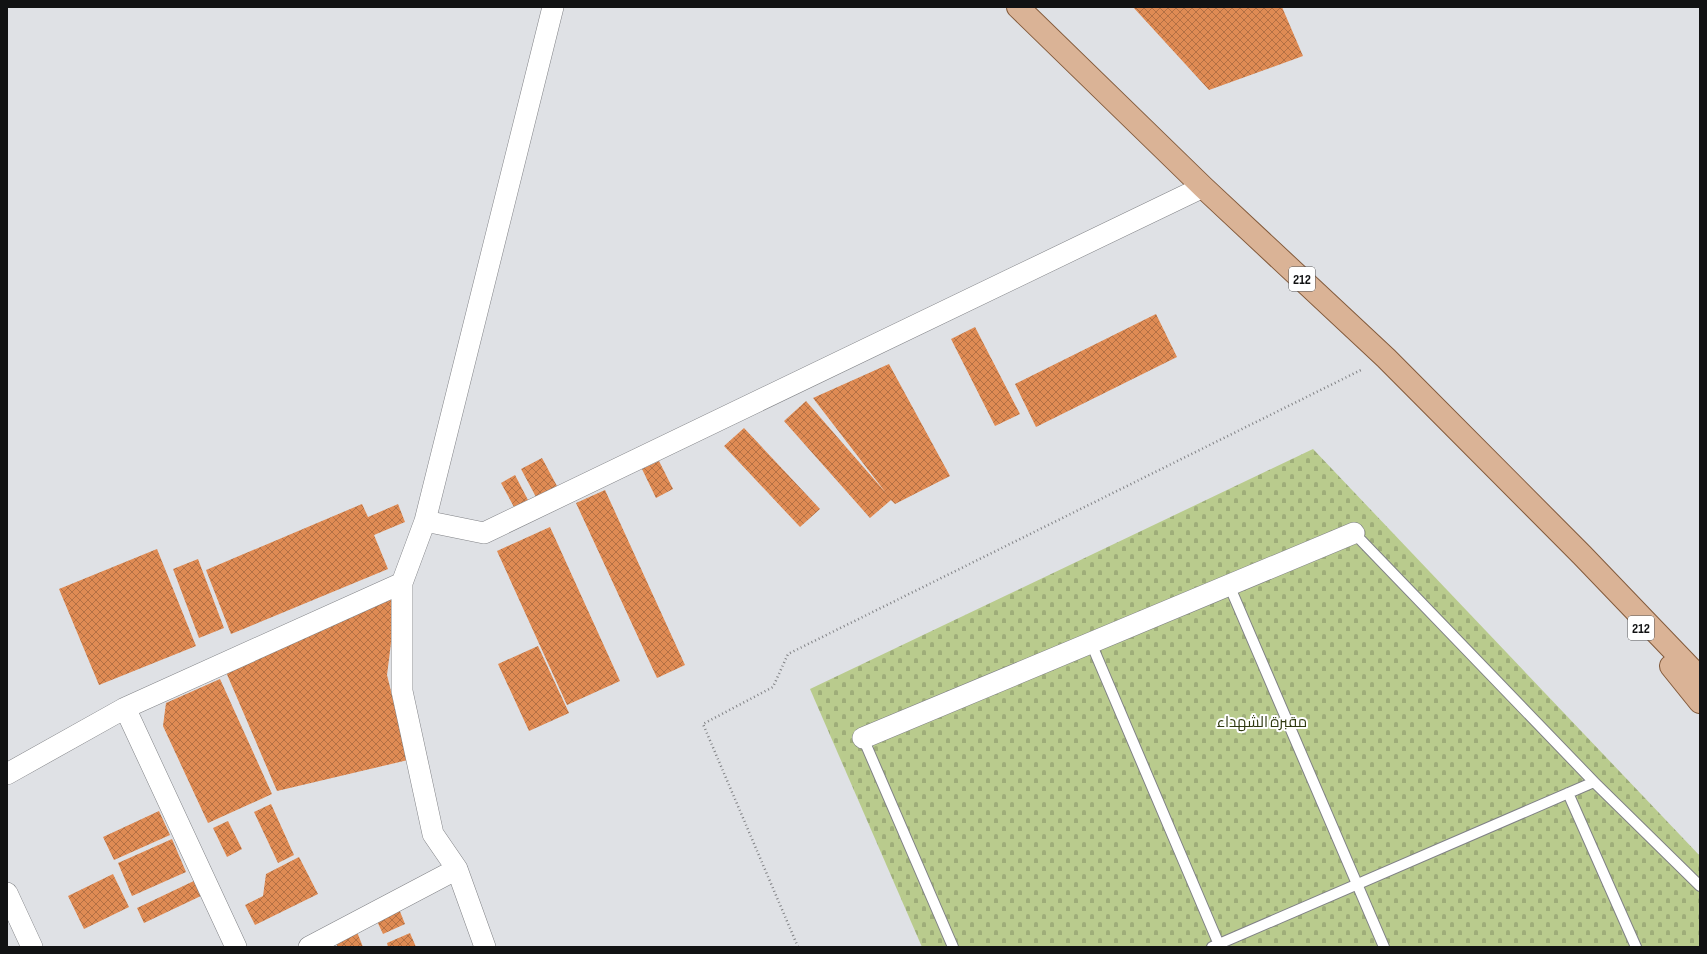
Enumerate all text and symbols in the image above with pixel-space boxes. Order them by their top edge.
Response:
road number: 212 [1289,267,1315,291]
road number: 212 [1628,616,1654,640]
park label: مقبرة الشهداء [1217,713,1307,732]

